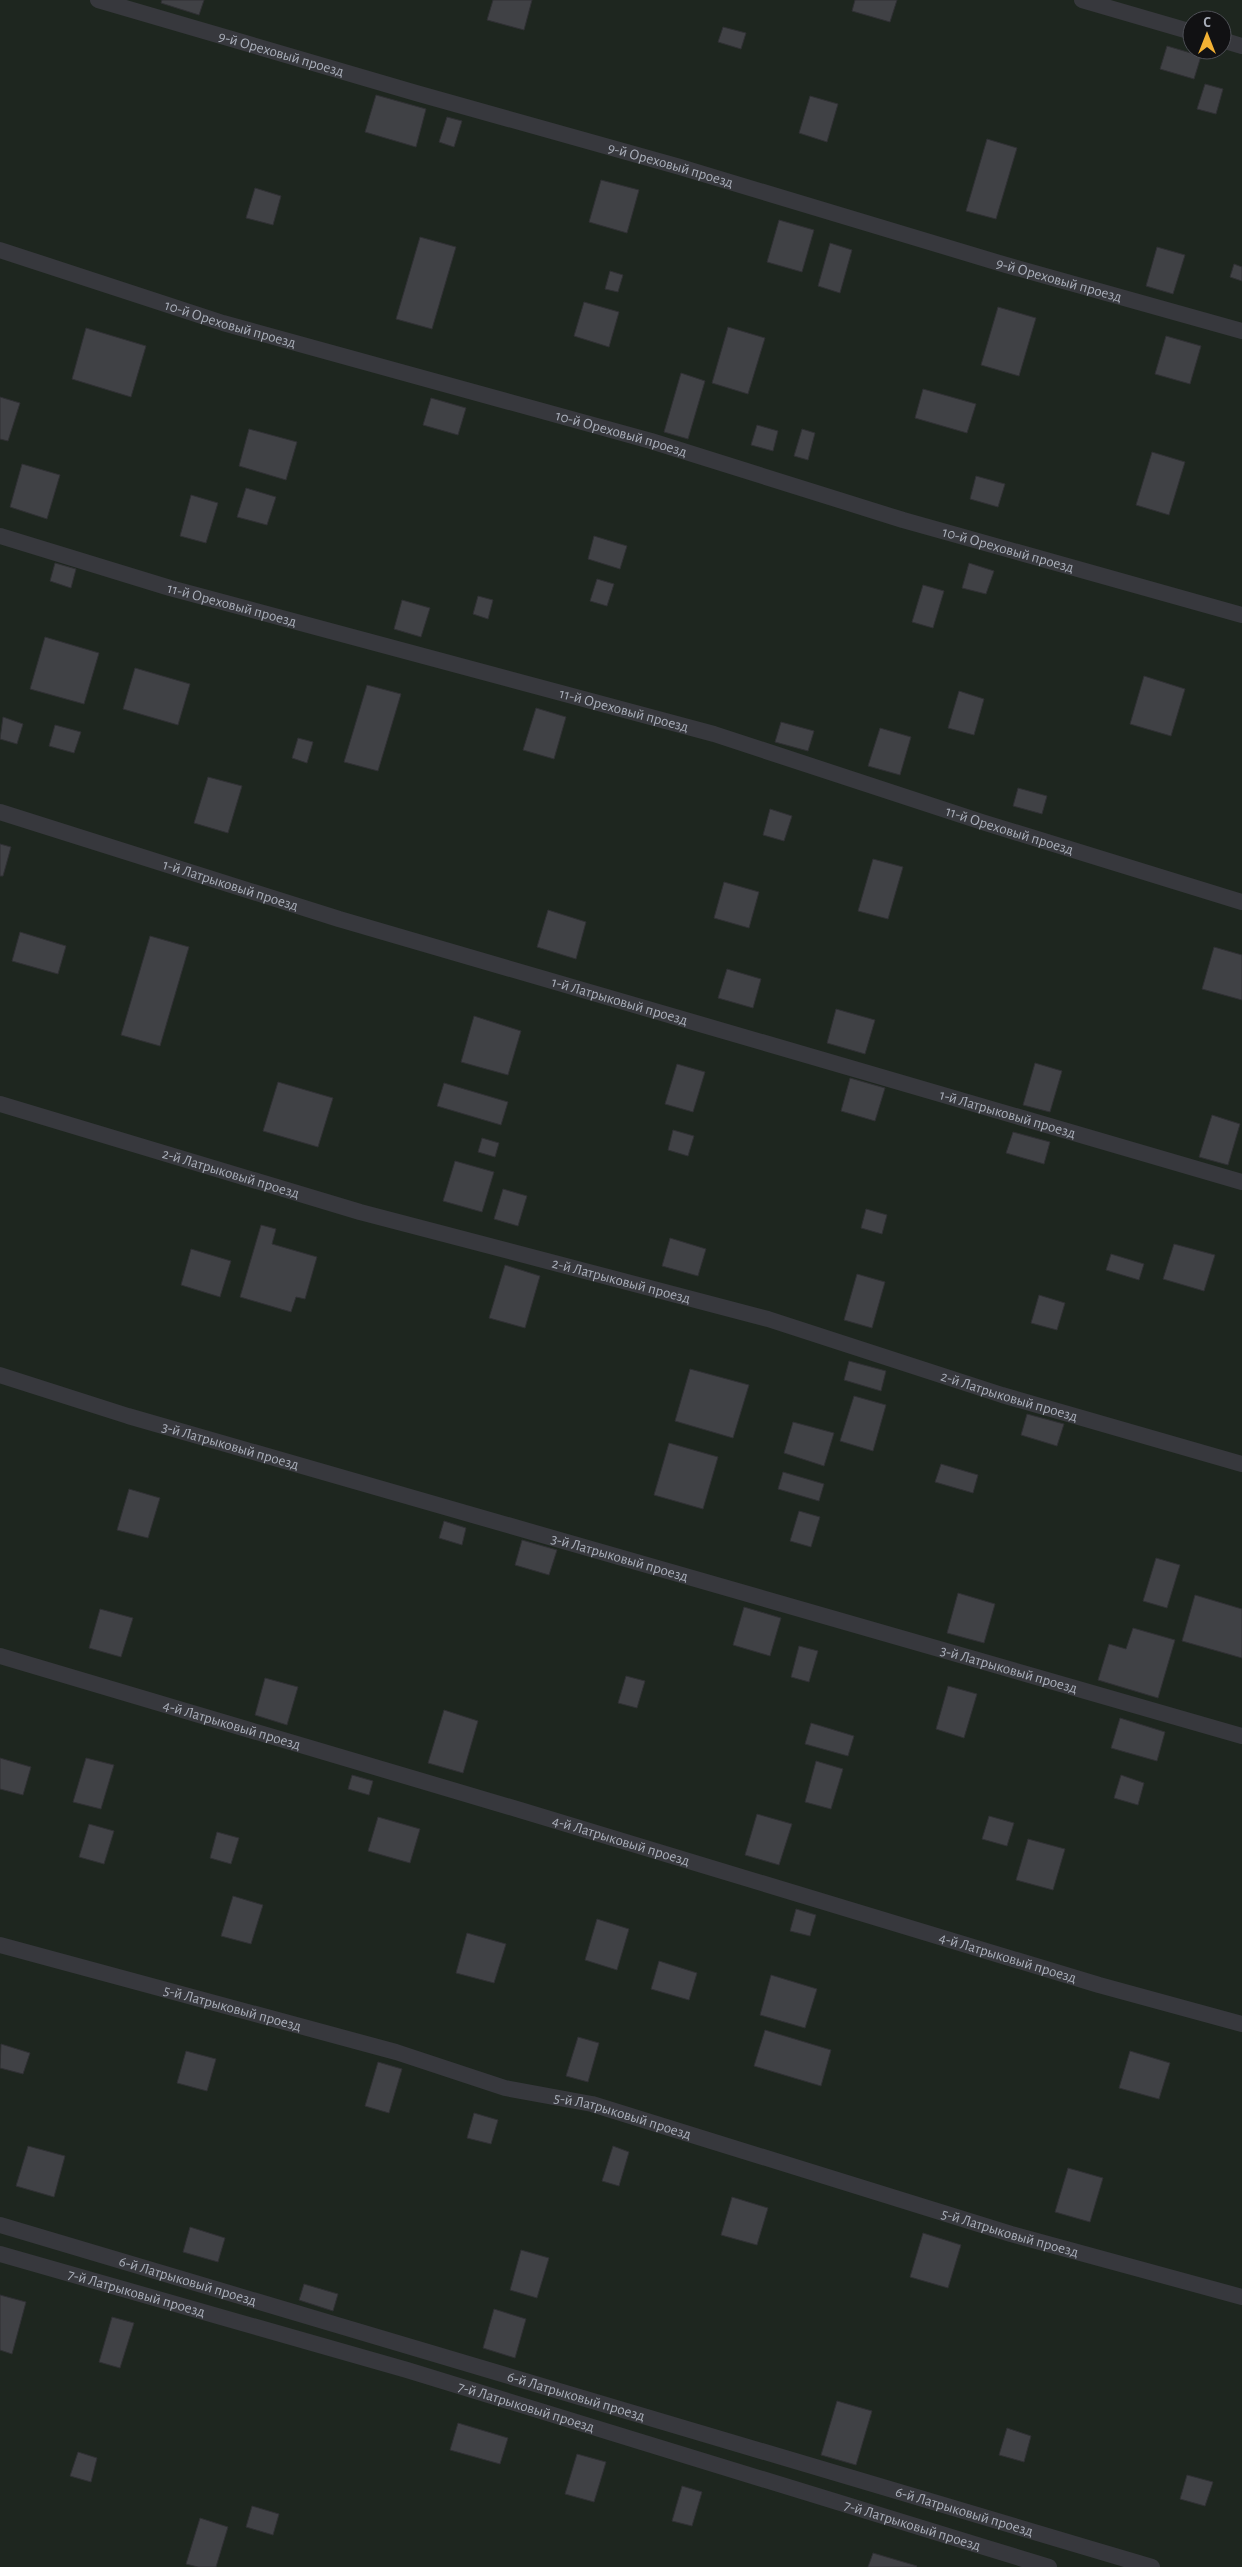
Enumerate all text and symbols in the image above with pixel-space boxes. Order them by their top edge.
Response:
north arrow [1182,10,1232,60]
text: С [1203,16,1211,30]
street label: 9-й Ореховый проезд [217,28,346,79]
street label: 9-й Ореховый проезд [606,140,735,190]
street label: 9-й Ореховый проезд [994,255,1124,305]
street label: 10-й Ореховый проезд [163,297,298,350]
street label: 10-й Ореховый проезд [554,408,689,459]
street label: 10-й Ореховый проезд [941,524,1076,575]
street label: 11-й Ореховый проезд [166,580,298,629]
street label: 11-й Ореховый проезд [558,685,690,734]
street label: 11-й Ореховый проезд [944,803,1075,857]
street label: 1-й Латрыковый проезд [161,856,300,913]
street label: 1-й Латрыковый проезд [550,974,690,1028]
street label: 1-й Латрыковый проезд [938,1087,1077,1141]
street label: 2-й Латрыковый проезд [160,1146,301,1201]
street label: 2-й Латрыковый проезд [550,1255,692,1306]
street label: 2-й Латрыковый проезд [939,1368,1080,1424]
street label: 3-й Латрыковый проезд [160,1419,301,1472]
street label: 3-й Латрыковый проезд [549,1530,690,1584]
street label: 3-й Латрыковый проезд [939,1642,1079,1696]
street label: 4-й Латрыковый проезд [161,1697,303,1752]
street label: 4-й Латрыковый проезд [551,1813,692,1868]
street label: 4-й Латрыковый проезд [937,1930,1078,1985]
street label: 5-й Латрыковый проезд [162,1982,303,2034]
street label: 5-й Латрыковый проезд [553,2090,693,2142]
street label: 5-й Латрыковый проезд [940,2205,1080,2260]
street label: 6-й Латрыковый проезд [117,2253,258,2308]
street label: 7-й Латрыковый проезд [66,2266,207,2320]
street label: 6-й Латрыковый проезд [506,2369,647,2424]
street label: 7-й Латрыковый проезд [456,2379,596,2435]
street label: 6-й Латрыковый проезд [894,2484,1035,2539]
street label: 7-й Латрыковый проезд [842,2497,983,2553]

